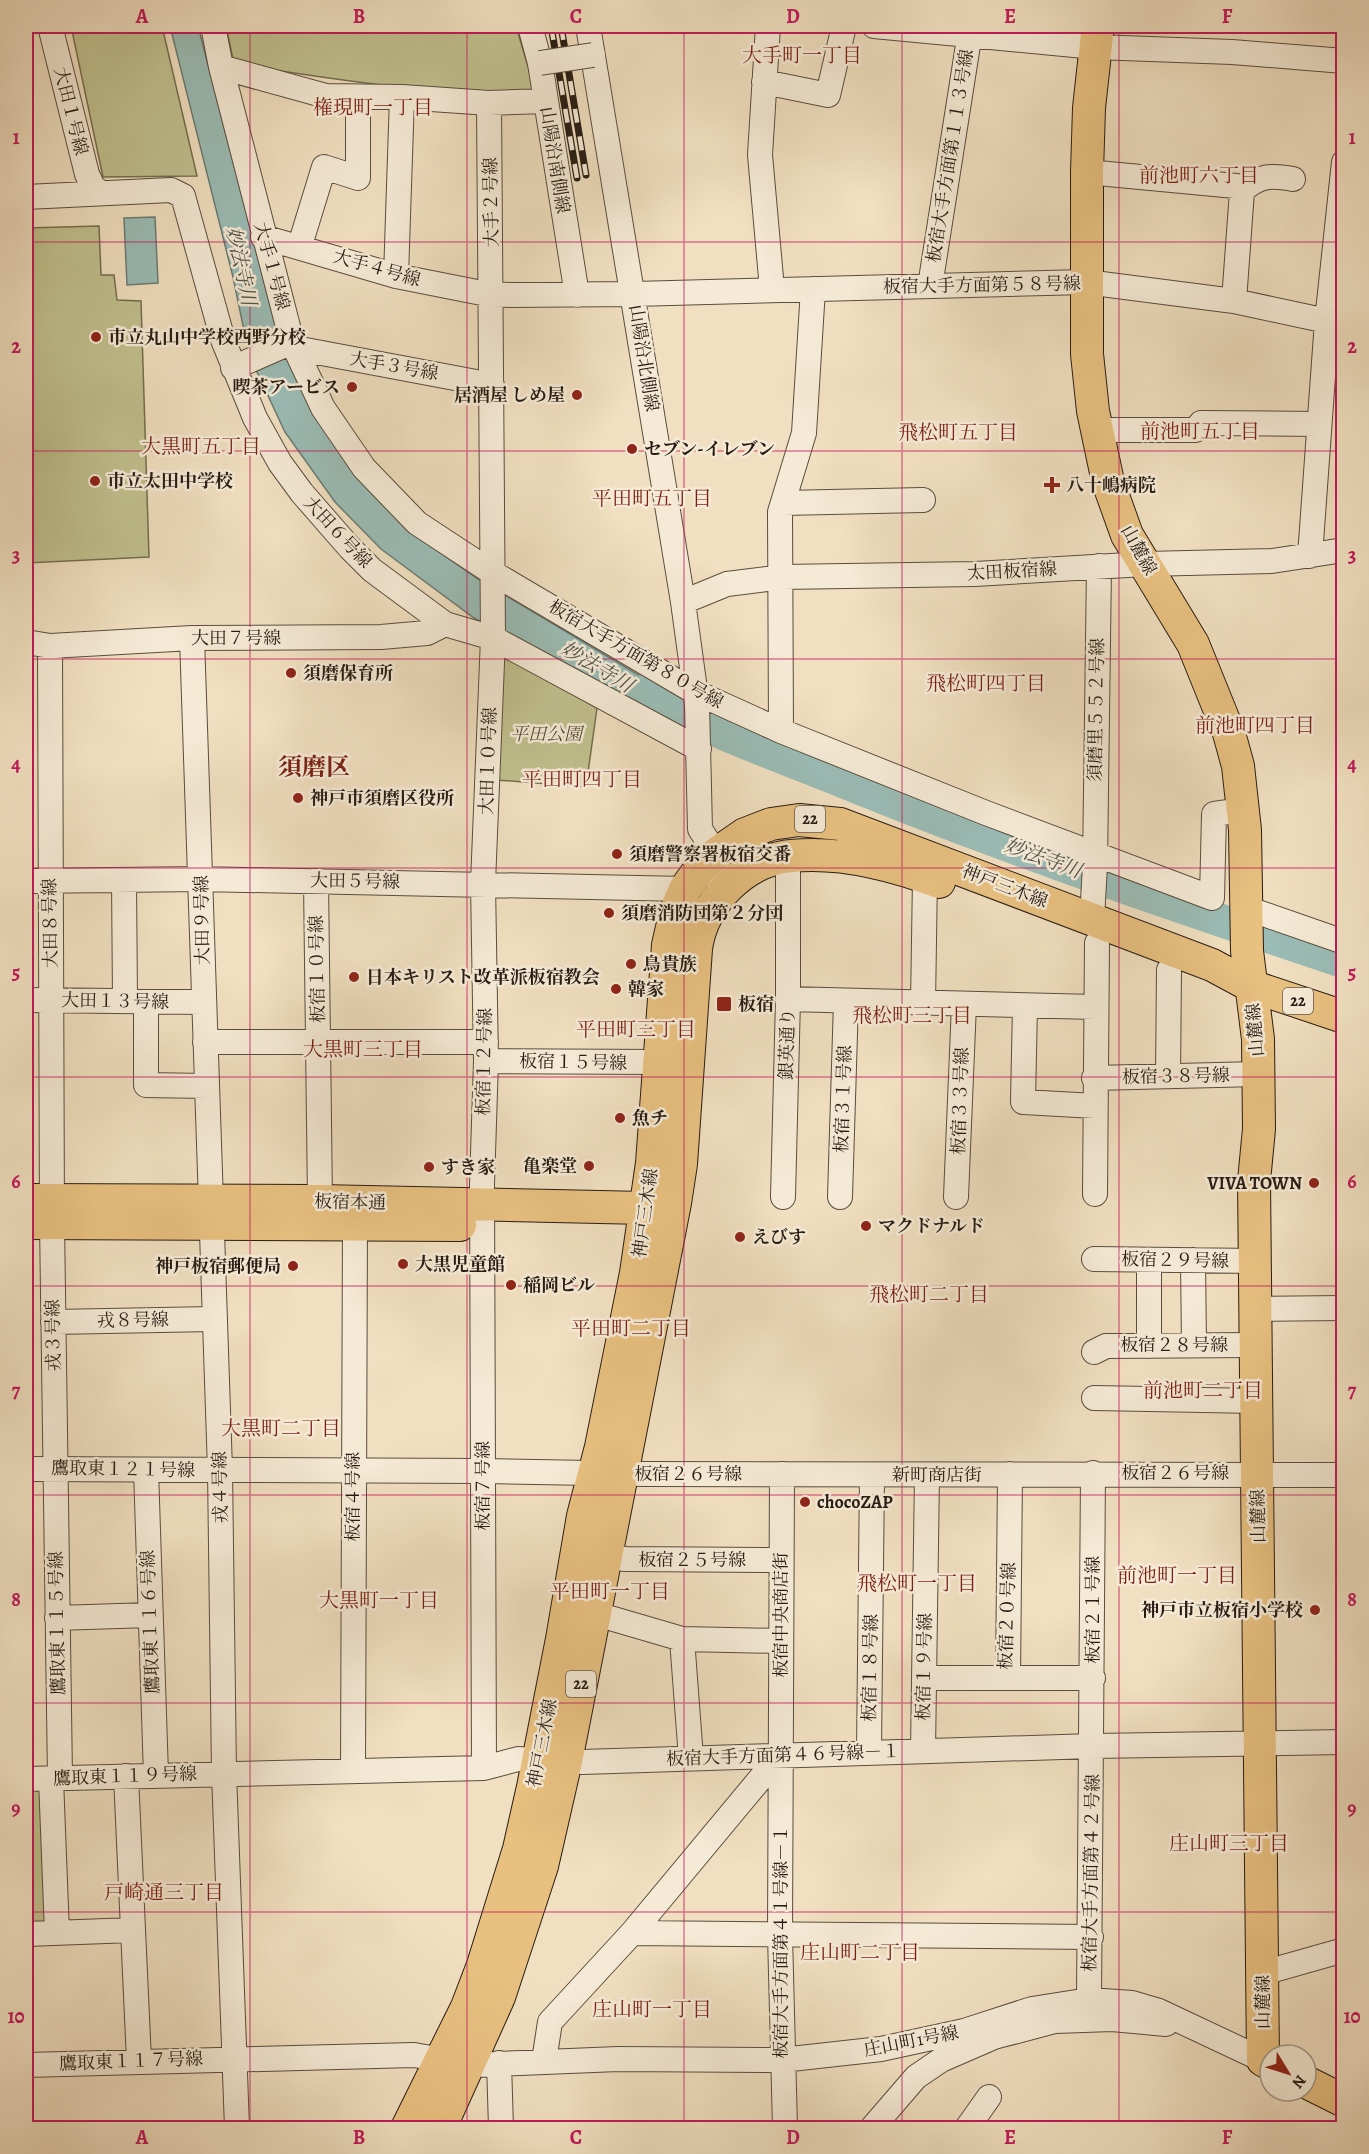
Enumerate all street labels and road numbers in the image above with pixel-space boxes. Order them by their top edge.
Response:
street label: 板宿大手方面第１１３号線 [921,47,979,265]
street label: 大田１号線 [48,64,94,158]
street label: 山陽沿南側線 [535,105,575,215]
street label: 大手２号線 [478,157,504,247]
street label: 大手１号線 [249,219,295,313]
street label: 大手４号線 [330,244,424,292]
street label: 板宿大手方面第５８号線 [883,271,1081,299]
street label: 山陽沿北側線 [624,303,664,413]
street label: 大手３号線 [348,346,440,386]
street label: 大田６号線 [299,491,377,573]
street label: 山麓線 [1115,521,1163,579]
street label: 太田板宿線 [966,557,1058,585]
street label: 板宿大手方面第８０号線 [544,594,728,714]
street label: 大田７号線 [191,626,281,650]
street label: 須磨里５５２号線 [1083,638,1109,782]
street label: 大田１０号線 [474,707,502,815]
road number: 22 [795,806,825,832]
street label: 神戸三木線 [959,859,1051,913]
street label: 大田５号線 [310,868,400,894]
street label: 大田９号線 [189,875,215,965]
street label: 大田８号線 [37,878,63,968]
street label: 板宿１０号線 [304,915,330,1023]
street label: 大田１３号線 [61,988,169,1014]
road number: 22 [1283,988,1313,1014]
street label: 山麓線 [1241,1002,1269,1058]
street label: 板宿１２号線 [471,1008,497,1116]
street label: 銀英通り [774,1008,800,1080]
street label: 板宿３１号線 [829,1045,857,1153]
street label: 板宿３３号線 [946,1047,974,1155]
street label: 板宿１５号線 [519,1049,627,1075]
street label: 板宿３８号線 [1122,1063,1230,1089]
street label: 神戸三木線 [627,1167,663,1259]
street label: 板宿本通 [314,1189,386,1215]
street label: 板宿２９号線 [1121,1247,1229,1273]
street label: 戎３号線 [40,1299,66,1371]
street label: 戎８号線 [97,1307,169,1333]
street label: 板宿２８号線 [1120,1333,1228,1357]
street label: 板宿７号線 [471,1441,495,1531]
street label: 戎４号線 [207,1451,233,1523]
street label: 板宿４号線 [341,1452,365,1542]
street label: 鷹取東１２１号線 [51,1456,195,1482]
street label: 板宿２６号線 [1121,1461,1229,1485]
street label: 板宿２６号線 [634,1462,742,1486]
street label: 新町商店街 [892,1463,982,1487]
street label: 山麓線 [1246,1489,1270,1543]
street label: 板宿２５号線 [638,1548,746,1572]
street label: 鷹取東１１６号線 [135,1550,165,1694]
street label: 鷹取東１１５号線 [44,1551,70,1695]
street label: 板宿中央商店街 [769,1552,793,1678]
street label: 板宿２１号線 [1081,1556,1105,1664]
street label: 板宿２０号線 [993,1562,1021,1670]
street label: 板宿１９号線 [911,1613,937,1721]
street label: 板宿１８号線 [857,1614,883,1722]
road number: 22 [566,1671,596,1697]
street label: 神戸三木線 [522,1697,562,1789]
street label: 板宿大手方面第４６号線－１ [666,1739,900,1771]
street label: 鷹取東１１９号線 [53,1761,197,1791]
street label: 板宿大手方面第４２号線 [1077,1774,1105,1972]
street label: 板宿大手方面第４１号線－１ [769,1825,793,2059]
street label: 山麓線 [1251,1975,1275,2029]
street label: 庄山町1号線 [862,2020,960,2062]
street label: 鷹取東１１７号線 [59,2046,203,2076]

